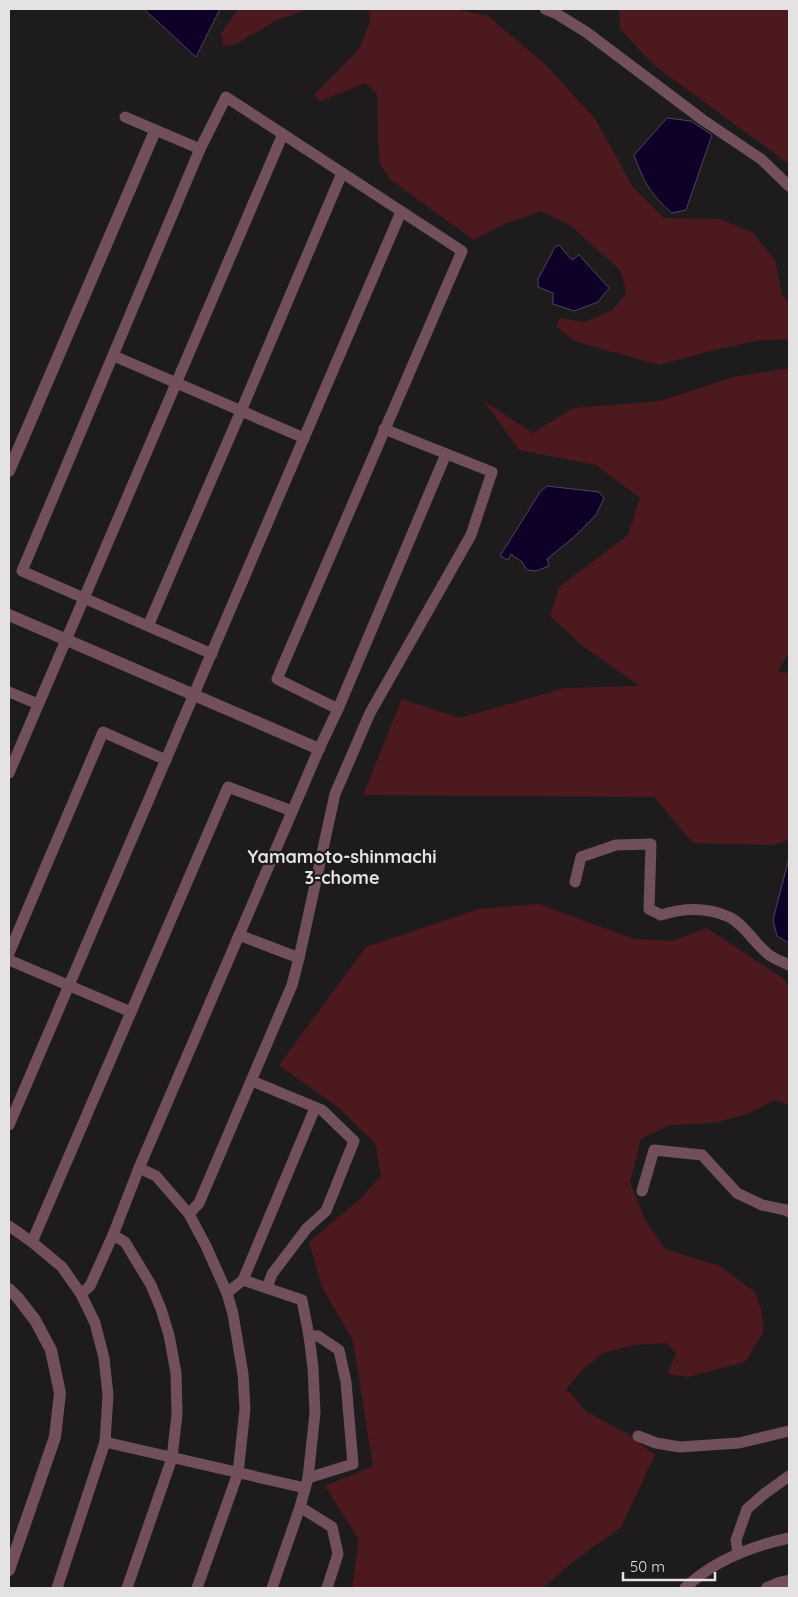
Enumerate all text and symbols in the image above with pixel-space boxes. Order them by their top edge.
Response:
district label: Yamamoto-shinmachi 3-chome [247,845,437,889]
scale bar [623,1550,716,1582]
text: 50 m [630,1557,665,1576]

